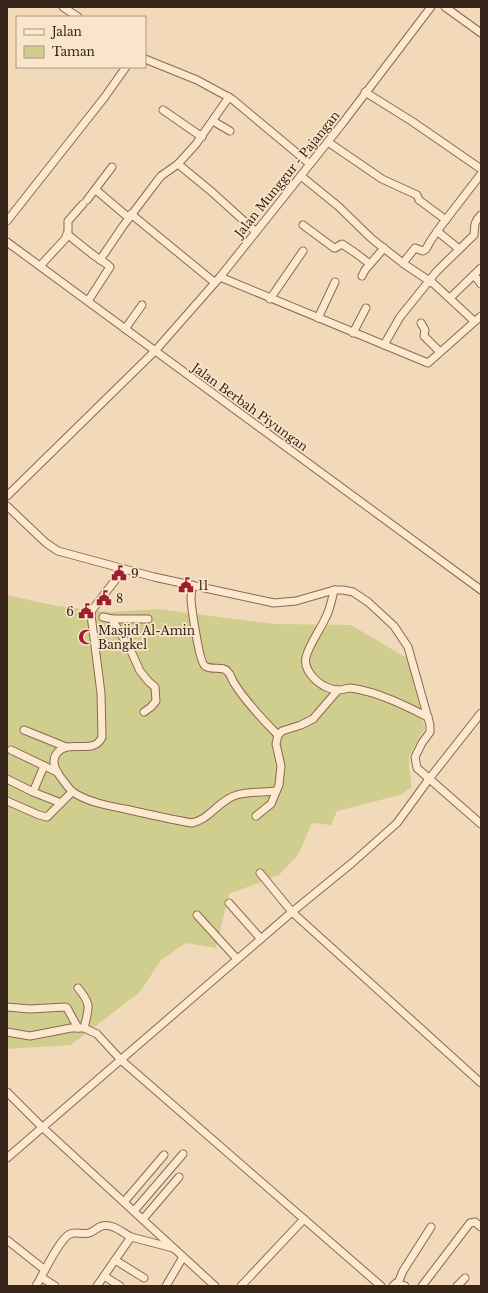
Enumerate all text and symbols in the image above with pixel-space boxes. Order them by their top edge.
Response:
legend [16,16,146,68]
text: Jalan [50,24,82,39]
text: Taman [52,44,95,59]
street label: Jalan Munggur - Pajangan [230,108,343,242]
street label: Jalan Berbah Piyungan [188,359,311,454]
public building icon: 9 [110,564,128,582]
place label: 9 [131,566,139,581]
public building icon: 11 [177,576,195,594]
place label: 11 [198,578,209,593]
public building icon: 8 [95,589,113,607]
place label: 8 [116,591,123,606]
public building icon: 6 [77,602,95,620]
place label: 6 [66,604,74,619]
place label: Masjid Al-Amin Bangkel [98,623,195,652]
mosque icon: Masjid Al-Amin Bangkel [77,628,95,646]

